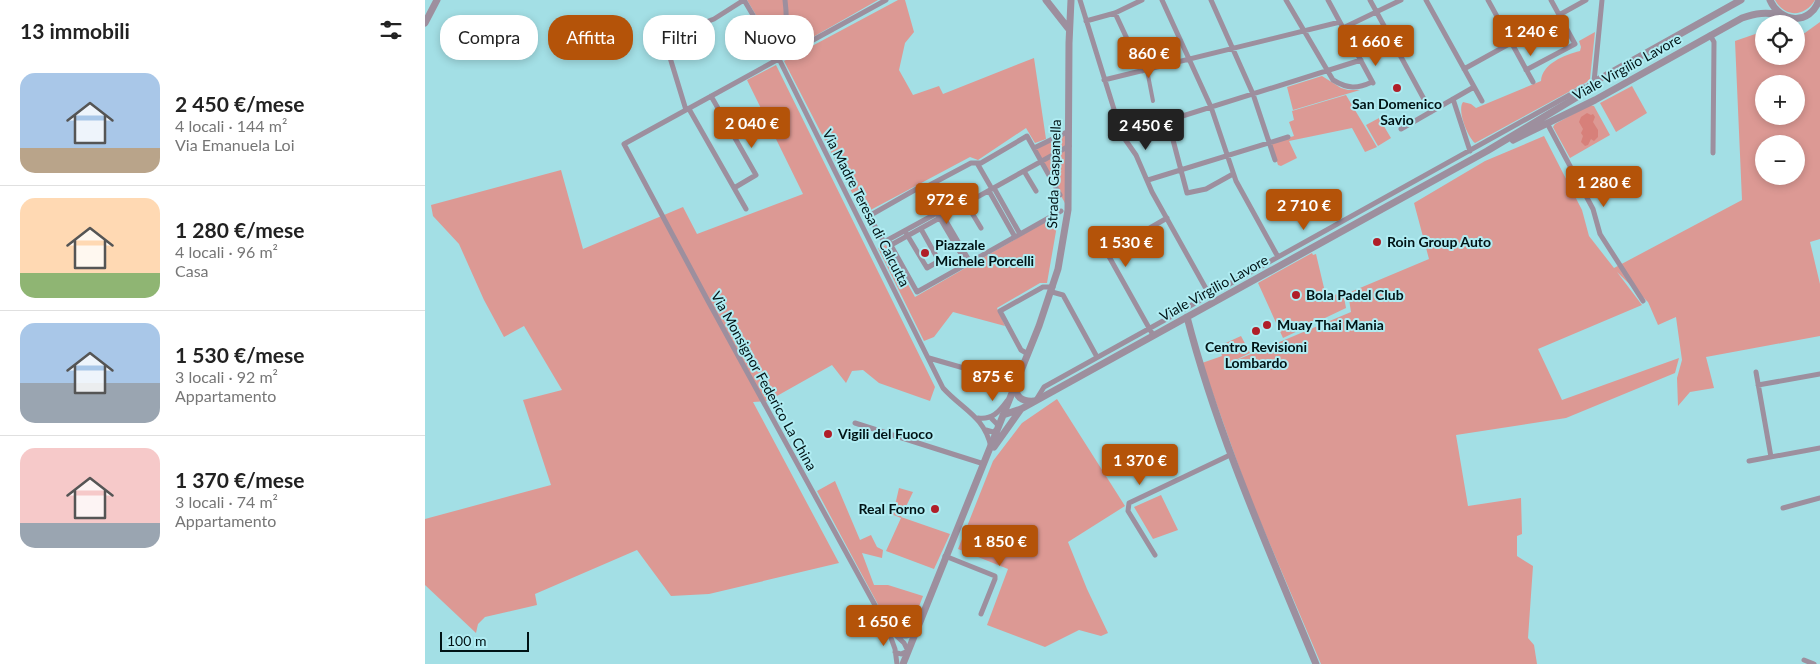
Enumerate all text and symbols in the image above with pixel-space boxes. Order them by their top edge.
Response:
chip: Compra [440,15,538,60]
chip: Affitta [548,15,633,60]
chip: Filtri [643,15,715,60]
chip: Nuovo [725,15,814,60]
pin: 1 240 € [1485,15,1577,57]
map controls [1755,15,1805,185]
button: locate [1755,15,1805,65]
icon: filters [377,16,405,44]
text: 13 immobili [20,18,130,43]
text: 1 240 € [1504,21,1558,40]
pin: 1 660 € [1330,24,1422,67]
street label: Viale Virgilio Lavore [1570,30,1684,103]
text: 1 660 € [1349,31,1403,50]
pin: 860 € [1114,36,1184,79]
text: 860 € [1128,43,1170,62]
button: + [1755,75,1805,125]
marker: San Domenico Savio [1391,82,1403,94]
text: 2 450 €/mese [175,91,305,116]
icon: home [60,93,120,153]
place label: San Domenico Savio [1352,95,1442,128]
pin: 2 040 € [706,106,798,149]
pin: 2 450 € [1100,108,1192,151]
text: 2 040 € [725,113,779,132]
text: 2 450 € [1119,115,1173,134]
text: 4 locali · 144 m² [175,116,287,135]
street label: Strada Gaspanella [1043,119,1064,229]
street label: Via Madre Teresa di Calcutta [819,126,914,289]
text: Via Emanuela Loi [175,135,295,154]
button: − [1755,135,1805,185]
pin: 1 280 € [1558,166,1650,208]
text: 1 280 € [1577,172,1631,191]
pin: 972 € [912,182,982,225]
pin: 2 710 € [1258,188,1350,231]
text: 972 € [926,189,968,208]
text: 2 710 € [1277,195,1331,214]
text: 1 280 €/mese [175,217,305,242]
icon: home [60,218,120,278]
pin: 1 530 € [1080,226,1172,268]
text: 1 530 € [1099,232,1153,251]
place label: Roin Group Auto [1387,233,1491,250]
place label: Piazzale Michele Porcelli [935,236,1034,269]
marker: Roin Group Auto [1371,236,1383,248]
text: 4 locali · 96 m² [175,242,278,261]
marker: Piazzale Michele Porcelli [919,247,931,259]
street label: Viale Virgilio Lavore [1157,251,1271,324]
text: Casa [175,261,209,280]
place label: Bola Padel Club [1306,286,1404,303]
street label: Via Monsignor Federico La China [708,288,821,473]
marker: Bola Padel Club [1290,289,1302,301]
place label: Muay Thai Mania [1277,316,1384,333]
marker: Muay Thai Mania [1261,319,1273,331]
marker: Centro Revisioni Lombardo [1250,325,1262,337]
place label: Centro Revisioni Lombardo [1205,338,1307,371]
text: 1 530 €/mese [175,342,305,367]
icon: home [60,343,120,403]
pin: 875 € [958,360,1028,402]
text: 875 € [972,366,1014,385]
text: 3 locali · 92 m² [175,367,278,386]
text: Appartamento [175,386,276,405]
place label: Vigili del Fuoco [837,425,933,442]
marker: Vigili del Fuoco [822,428,834,440]
pin: 1 370 € [1094,444,1186,486]
text: 1 370 € [1113,450,1167,469]
text: 1 370 €/mese [175,467,305,492]
icon: home [60,468,120,528]
text: 3 locali · 74 m² [175,492,278,511]
place label: Real Forno [859,500,925,517]
marker: Real Forno [929,503,941,515]
text: Appartamento [175,511,276,530]
pin: 1 850 € [954,524,1046,567]
text: 1 850 € [973,531,1027,550]
pin: 1 650 € [838,604,930,647]
text: 1 650 € [857,611,911,630]
scale bar [440,629,529,652]
text: 100 m [447,632,486,649]

